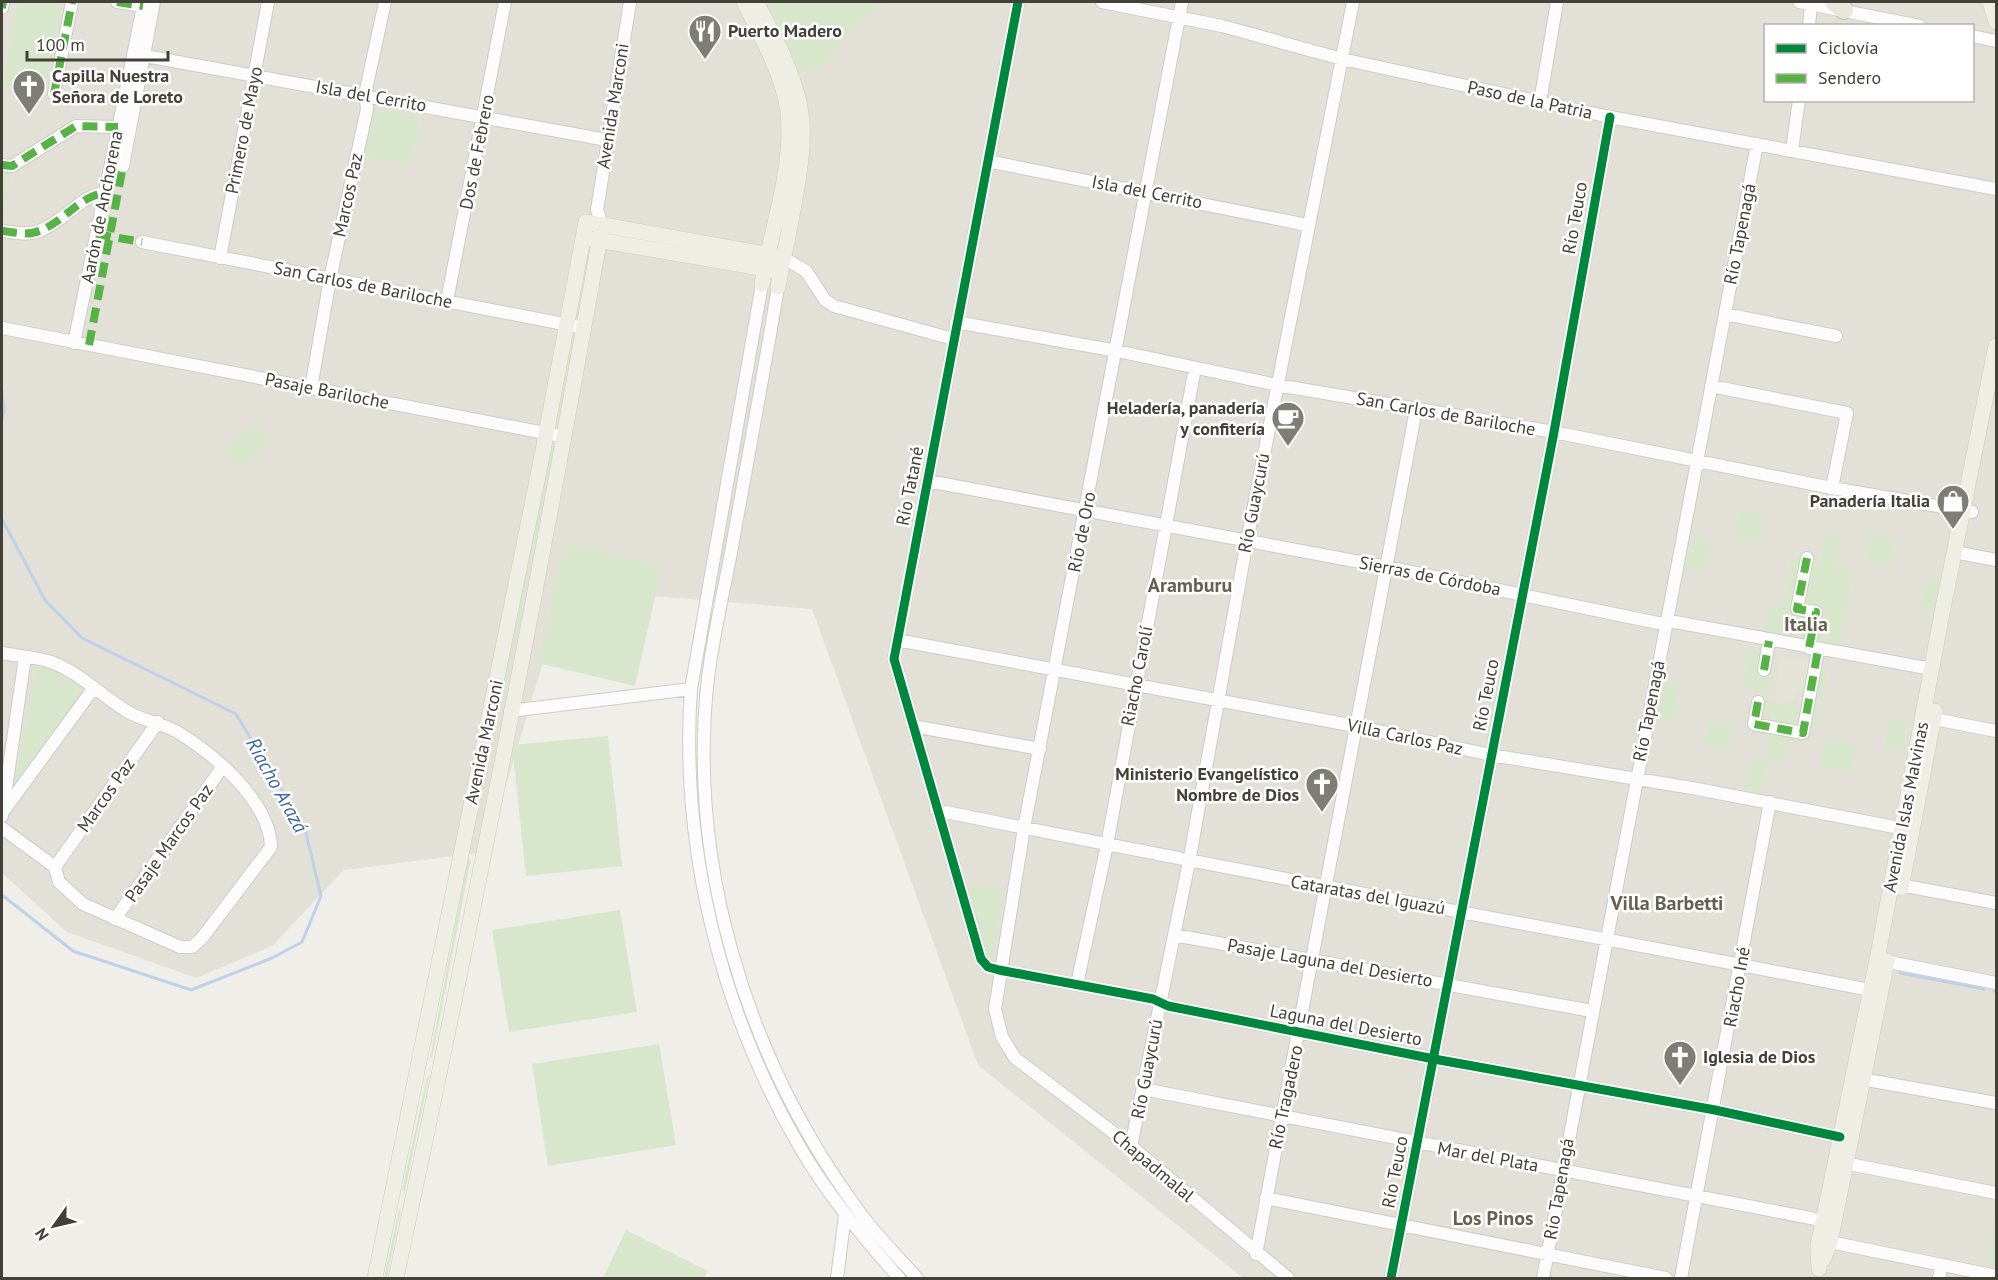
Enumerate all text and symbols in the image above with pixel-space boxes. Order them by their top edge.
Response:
restaurant icon: Puerto Madero [687,13,723,60]
place label: Puerto Madero [728,19,842,42]
scale bar [27,24,168,62]
legend [1764,24,1974,102]
text: 100 m [36,33,85,56]
text: Ciclovía [1818,36,1878,59]
street label: Avenida Marconi [591,41,634,170]
place label: Capilla Nuestra Señora de Loreto [52,64,183,108]
street label: Primero de Mayo [220,64,267,196]
text: Sendero [1818,66,1881,89]
church icon: Capilla Nuestra Señora de Loreto [11,68,47,115]
street label: Isla del Cerrito [314,74,428,117]
street label: Paso de la Patria [1465,75,1595,124]
street label: Dos de Febrero [454,92,499,211]
street label: Aarón de Anchorena [75,129,128,285]
street label: Marcos Paz [327,151,368,239]
street label: Isla del Cerrito [1090,170,1204,213]
street label: Río Teuco [1557,180,1592,256]
street label: Río Tapenagá [1718,181,1761,286]
street label: San Carlos de Bariloche [272,256,454,313]
street label: Pasaje Bariloche [263,367,391,414]
street label: San Carlos de Bariloche [1355,386,1537,441]
place label: Heladería, panadería y confitería [1107,396,1265,440]
cafe icon: Heladería, panadería y confitería [1270,400,1306,447]
street label: Río Tatané [891,444,928,528]
street label: Río Guaycurú [1233,451,1274,555]
shop icon: Panadería Italia [1935,483,1971,530]
place label: Panadería Italia [1810,489,1930,512]
street label: Río de Oro [1062,490,1101,574]
street label: Sierras de Córdoba [1357,550,1503,601]
district label: Aramburu [1148,572,1232,598]
district label: Italia [1784,611,1828,637]
street label: Riacho Carolí [1116,624,1158,728]
street label: Río Teuco [1467,657,1504,733]
street label: Río Tapenagá [1627,658,1670,763]
street label: Avenida Marconi [459,677,508,806]
street label: Villa Carlos Paz [1344,713,1465,760]
street label: Avenida Islas Malvinas [1878,720,1933,894]
water label: Riacho Arazá [240,733,314,837]
street label: Marcos Paz [72,753,140,836]
place label: Ministerio Evangelístico Nombre de Dios [1115,762,1299,806]
church icon: Ministerio Evangelístico Nombre de Dios [1304,766,1340,813]
street label: Pasaje Marcos Paz [119,779,218,906]
street label: Cataratas del Iguazú [1289,870,1447,919]
district label: Villa Barbetti [1610,890,1724,916]
street label: Pasaje Laguna del Desierto [1226,933,1435,992]
street label: Riacho Iné [1718,945,1755,1029]
street label: Laguna del Desierto [1268,998,1424,1051]
street label: Río Guaycurú [1126,1017,1167,1121]
church icon: Iglesia de Dios [1662,1039,1698,1086]
street label: Río Tragadero [1263,1043,1308,1151]
place label: Iglesia de Dios [1703,1045,1816,1068]
street label: Chapadmalal [1107,1125,1200,1207]
street label: Río Teuco [1376,1134,1413,1210]
street label: Mar del Plata [1436,1136,1540,1177]
street label: Río Tapenagá [1538,1136,1579,1241]
north arrow [24,1196,84,1256]
district label: Los Pinos [1453,1205,1533,1231]
text: N [30,1224,53,1244]

